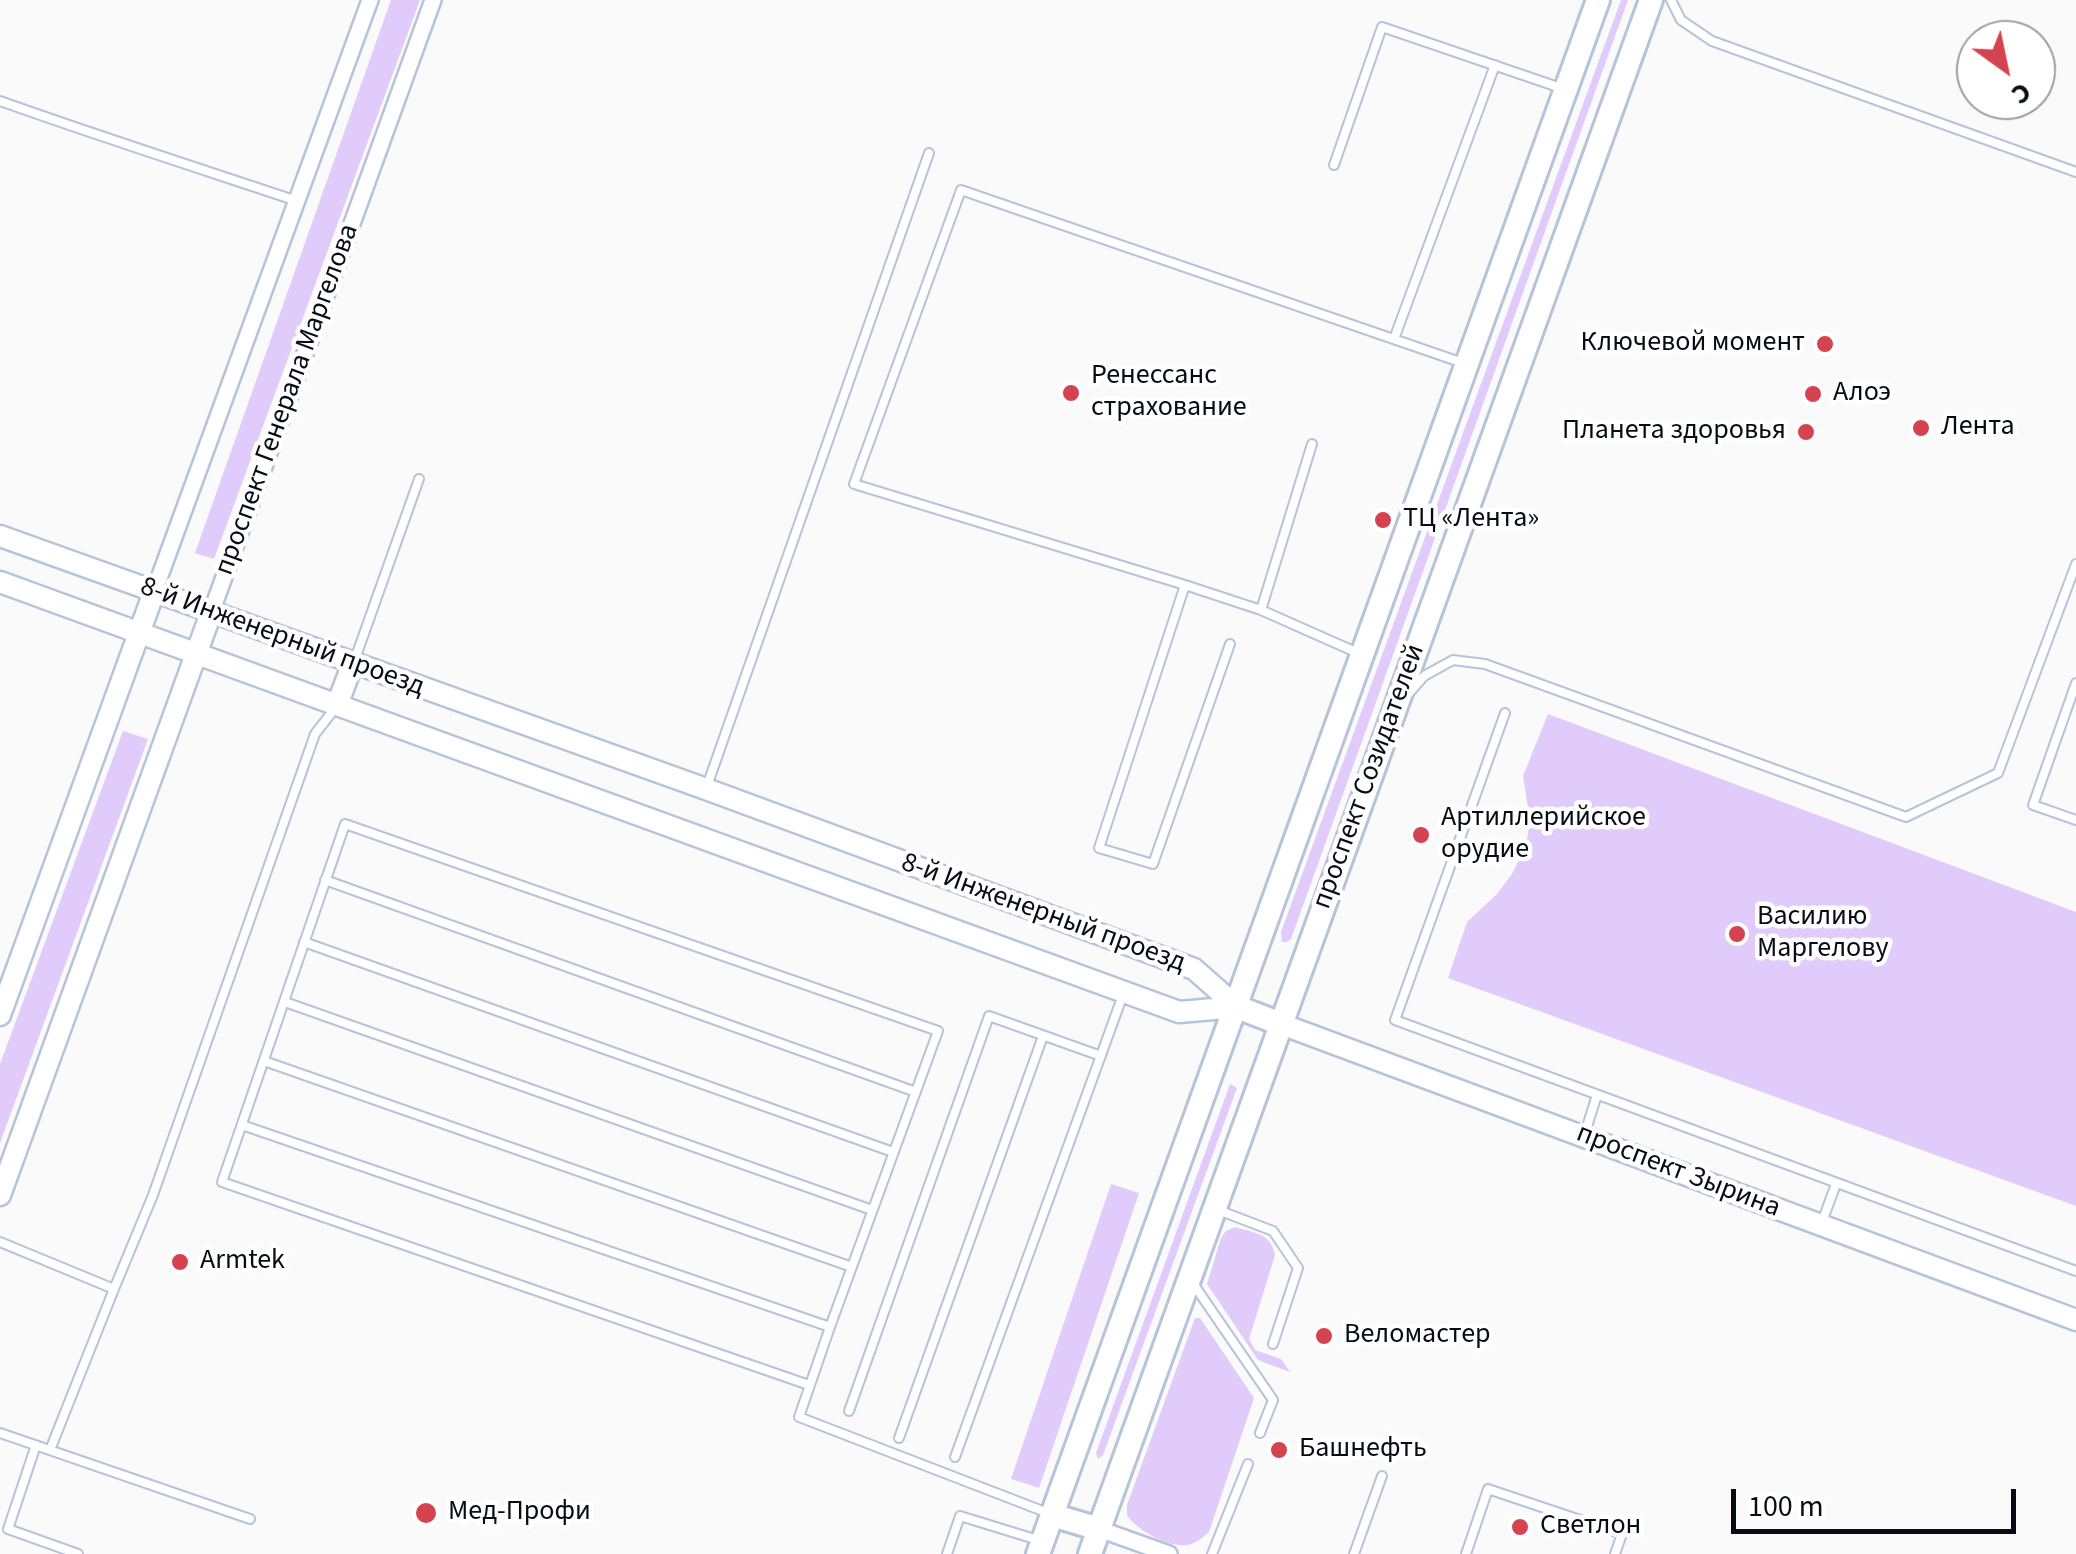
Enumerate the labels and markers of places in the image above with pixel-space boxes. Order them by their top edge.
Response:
place label: Ключевой момент [1581,327,1805,361]
marker: Ключевой момент [1814,333,1836,355]
place label: Ренессанс страхование [1091,360,1247,426]
place label: Алоэ [1833,377,1891,411]
marker: Ренессанс страхование [1060,382,1082,404]
marker: Алоэ [1802,383,1824,405]
place label: Лента [1941,411,2015,445]
place label: Планета здоровья [1562,415,1786,449]
marker: Лента [1910,417,1932,439]
marker: Планета здоровья [1795,421,1817,443]
place label: ТЦ «Лента» [1403,503,1539,537]
marker: ТЦ «Лента» [1372,509,1394,531]
place label: Артиллерийское орудие [1441,802,1646,868]
marker: Артиллерийское орудие [1410,824,1432,846]
place label: Василию Маргелову [1757,901,1888,967]
marker: Василию Маргелову [1726,923,1748,945]
place label: Armtek [200,1245,285,1279]
marker: Armtek [169,1251,191,1273]
place label: Веломастер [1344,1319,1491,1353]
marker: Веломастер [1313,1325,1335,1347]
place label: Башнефть [1299,1433,1427,1467]
marker: Башнефть [1268,1439,1290,1461]
place label: Мед-Профи [448,1496,591,1530]
marker: Мед-Профи [413,1500,439,1526]
place label: Светлон [1540,1510,1641,1544]
marker: Светлон [1509,1516,1531,1538]

